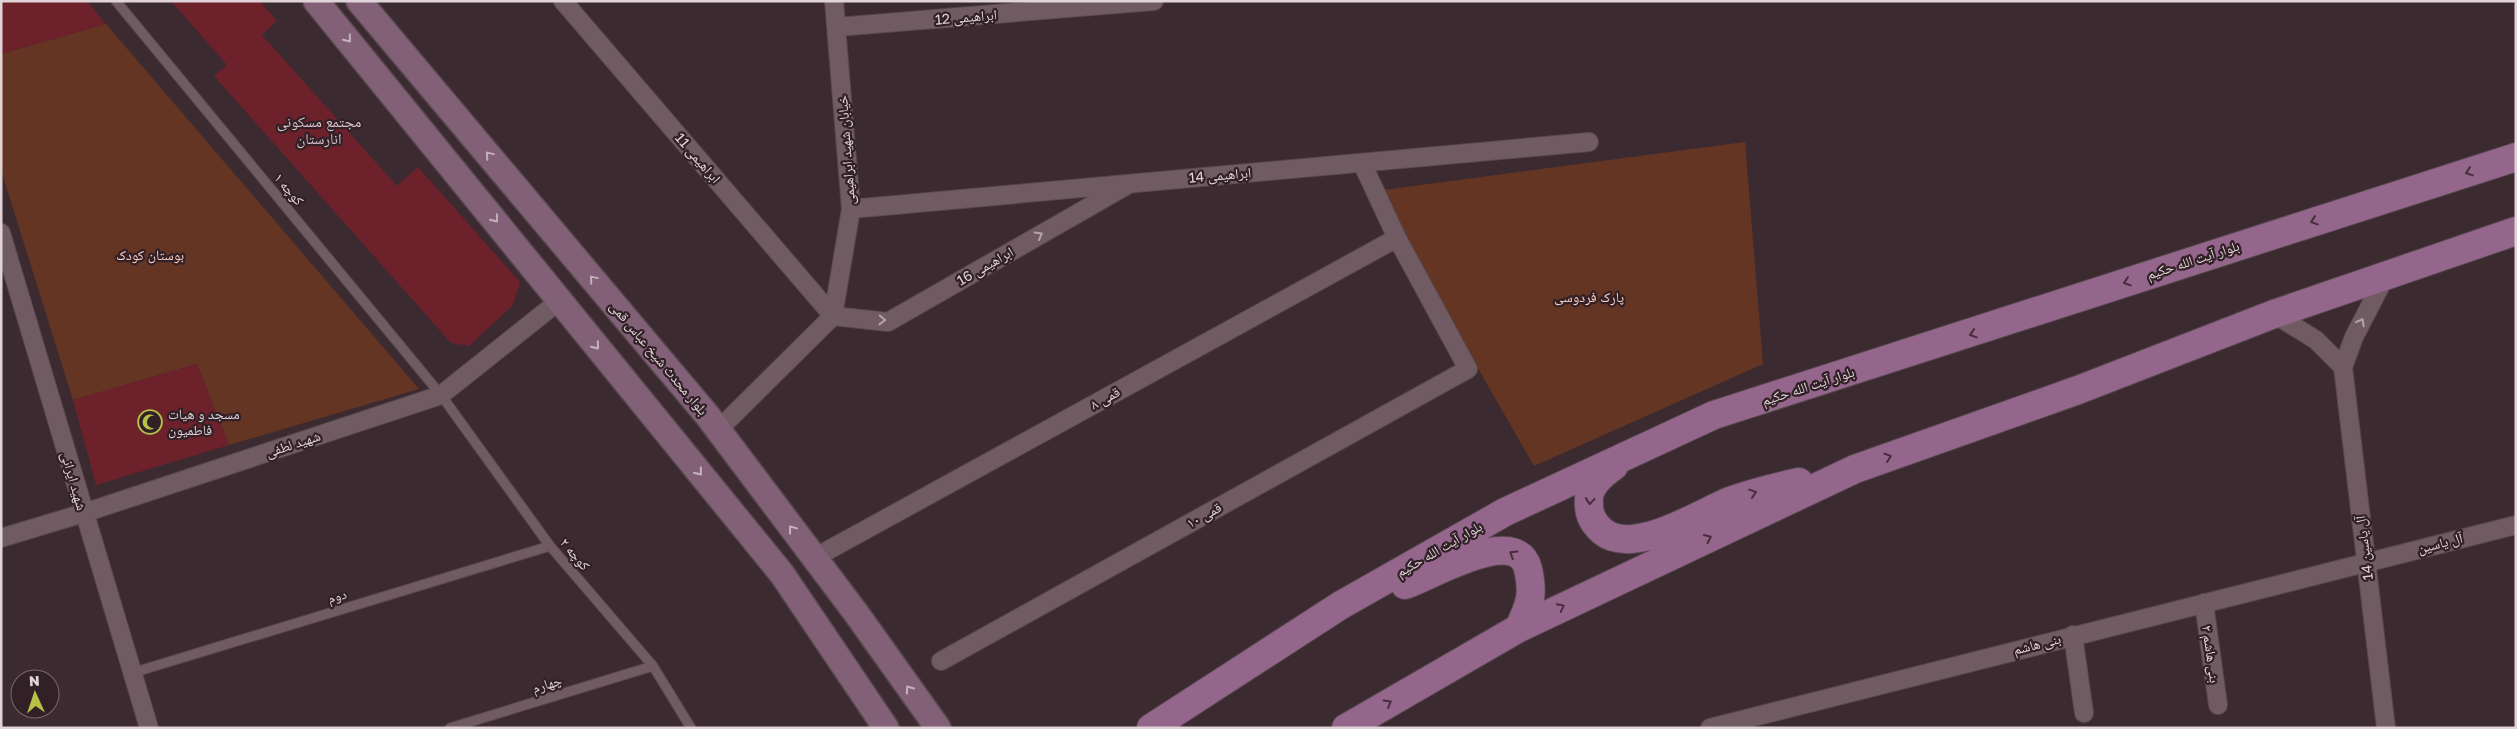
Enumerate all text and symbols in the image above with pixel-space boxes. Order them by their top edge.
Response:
street label: ابراهیمی 12 [934,5,998,29]
one-way arrow [342,33,351,42]
street label: خیابان شهید ابراهیمی [833,94,859,206]
district label: مجتمع مسکونی انارستان [277,112,361,149]
street label: ابراهیمی 11 [671,129,725,187]
one-way arrow [486,152,494,161]
street label: ابراهیمی 14 [1188,163,1252,187]
one-way arrow [2466,166,2474,176]
street label: کوچه ۱ [270,169,308,209]
one-way arrow [489,213,497,222]
one-way arrow [2311,215,2319,225]
one-way arrow [1033,232,1042,242]
street label: بلوار آیت الله حکیم [2144,236,2242,284]
street label: ابراهیمی 16 [953,243,1017,289]
park label: بوستان کودک [116,246,184,264]
one-way arrow [590,276,599,285]
one-way arrow [2123,276,2131,286]
park label: پارک فردوسی [1554,288,1624,306]
street label: بلوار محدث شیخ عباس قمی [605,297,712,419]
one-way arrow [878,315,886,325]
one-way arrow [2355,318,2365,327]
one-way arrow [1969,328,1977,338]
one-way arrow [590,340,598,349]
street label: بلوار آیت الله حکیم [1759,362,1857,410]
street label: قمی ۸ [1087,383,1123,413]
place label: مسجد و هیات فاطمیون [168,405,240,439]
mosque icon: مسجد و هیات فاطمیون [137,409,163,435]
street label: شهید لطفی [263,427,323,461]
street label: شهید ایرانی [57,450,91,512]
one-way arrow [1883,453,1892,463]
one-way arrow [693,466,702,475]
one-way arrow [1749,489,1757,499]
one-way arrow [1584,497,1595,505]
street label: قمی ۱۰ [1183,498,1225,532]
street label: آل یاسین 14 [2351,514,2377,581]
street label: بلوار آیت الله حکیم [1393,517,1486,582]
one-way arrow [790,526,798,535]
street label: آل یاسین [2416,529,2465,557]
street label: کوچه ۲ [556,534,594,574]
one-way arrow [1702,534,1711,544]
one-way arrow [1510,551,1519,560]
street label: دوم [325,585,349,608]
one-way arrow [1556,603,1565,613]
street label: بنی هاشم ۲ [2197,624,2224,684]
street label: بنی هاشم [2011,629,2063,660]
north arrow [10,669,60,719]
street label: چهارم [530,671,564,698]
text: N [29,672,40,689]
one-way arrow [906,685,915,695]
one-way arrow [1383,700,1392,710]

